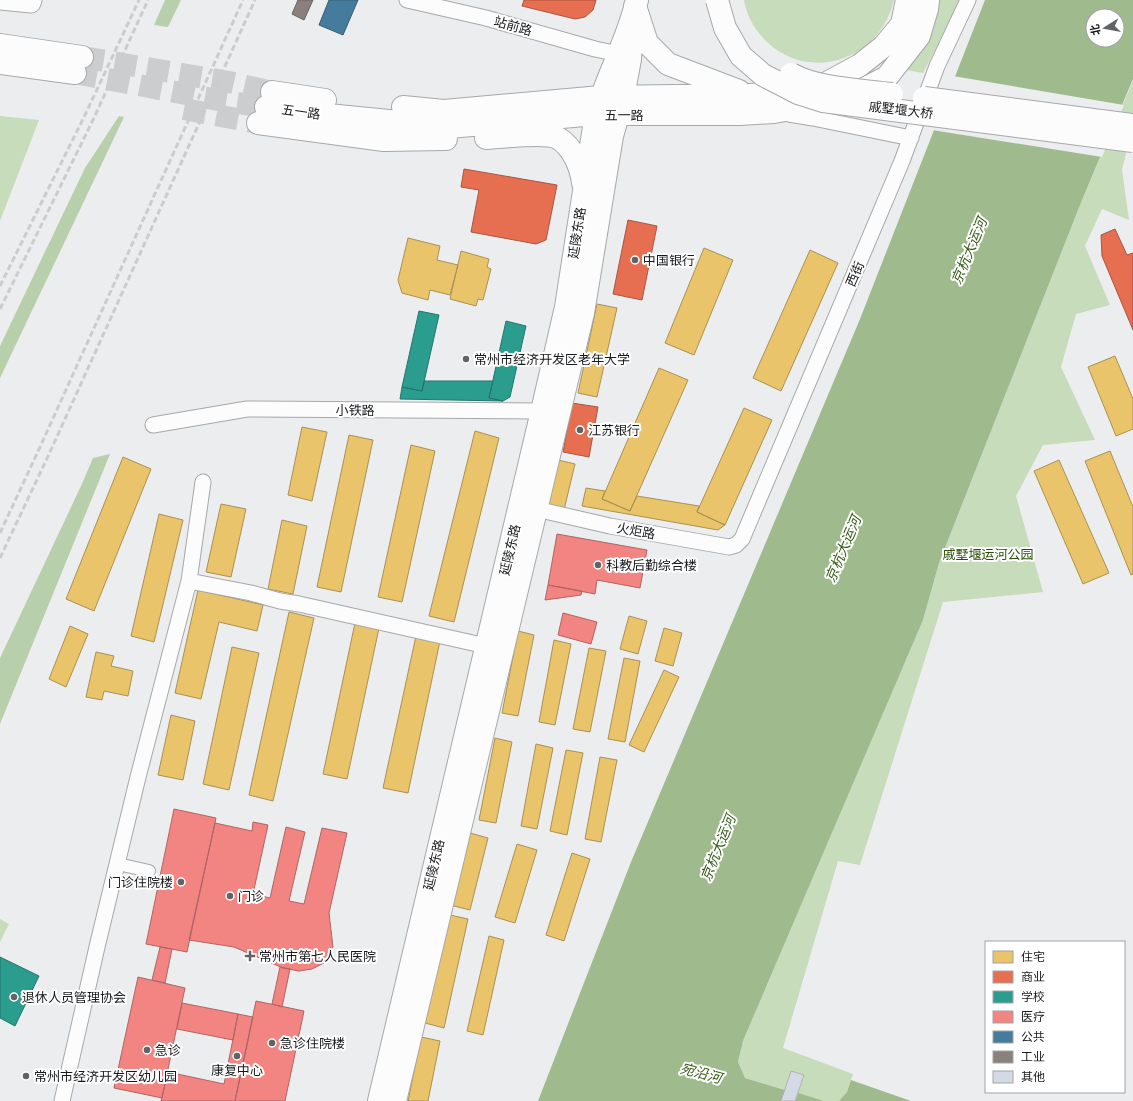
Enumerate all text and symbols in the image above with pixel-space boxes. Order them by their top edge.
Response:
north arrow [1085,8,1125,48]
street label: 站前路 [492,13,534,39]
text: 北 [1088,23,1103,36]
street label: 戚墅堰大桥 [868,99,934,121]
street label: 五一路 [281,102,321,122]
street label: 五一路 [604,108,644,123]
street label: 延陵东路 [566,206,588,260]
water label: 京杭大运河 [948,213,991,286]
place label: 中国银行 [643,253,695,268]
marker: 中国银行 [630,255,640,265]
street label: 西街 [843,259,867,289]
place label: 常州市经济开发区老年大学 [474,352,630,367]
marker: 常州市经济开发区老年大学 [461,354,471,364]
street label: 小铁路 [335,403,375,418]
place label: 江苏银行 [588,423,640,438]
marker: 江苏银行 [575,425,585,435]
water label: 京杭大运河 [822,511,865,584]
street label: 火炬路 [615,520,657,542]
street label: 延陵东路 [497,523,523,577]
park label: 戚墅堰运河公园 [942,547,1034,562]
place label: 科教后勤综合楼 [606,558,697,573]
marker: 科教后勤综合楼 [593,560,603,570]
water label: 京杭大运河 [697,810,740,883]
street label: 延陵东路 [421,838,447,892]
place label: 门诊住院楼 [108,875,173,890]
marker: 门诊住院楼 [176,877,186,887]
place label: 门诊 [238,889,264,904]
marker: 门诊 [225,891,235,901]
legend [985,941,1125,1093]
place label: 常州市第七人民医院 [259,949,376,964]
marker: 常州市第七人民医院 [244,950,256,962]
text: 住宅 [1021,950,1045,964]
text: 商业 [1021,970,1045,984]
place label: 退休人员管理协会 [22,990,126,1005]
text: 学校 [1021,990,1045,1004]
marker: 退休人员管理协会 [9,992,19,1002]
text: 医疗 [1021,1010,1045,1024]
text: 公共 [1021,1030,1045,1044]
place label: 急诊住院楼 [280,1036,345,1051]
marker: 急诊住院楼 [267,1038,277,1048]
place label: 急诊 [155,1043,181,1058]
marker: 急诊 [142,1045,152,1055]
text: 工业 [1021,1050,1045,1064]
marker: 康复中心 [232,1051,242,1061]
water label: 宛沿河 [679,1060,726,1087]
place label: 康复中心 [211,1063,263,1078]
place label: 常州市经济开发区幼儿园 [34,1069,177,1084]
text: 其他 [1021,1070,1045,1084]
marker: 常州市经济开发区幼儿园 [21,1071,31,1081]

